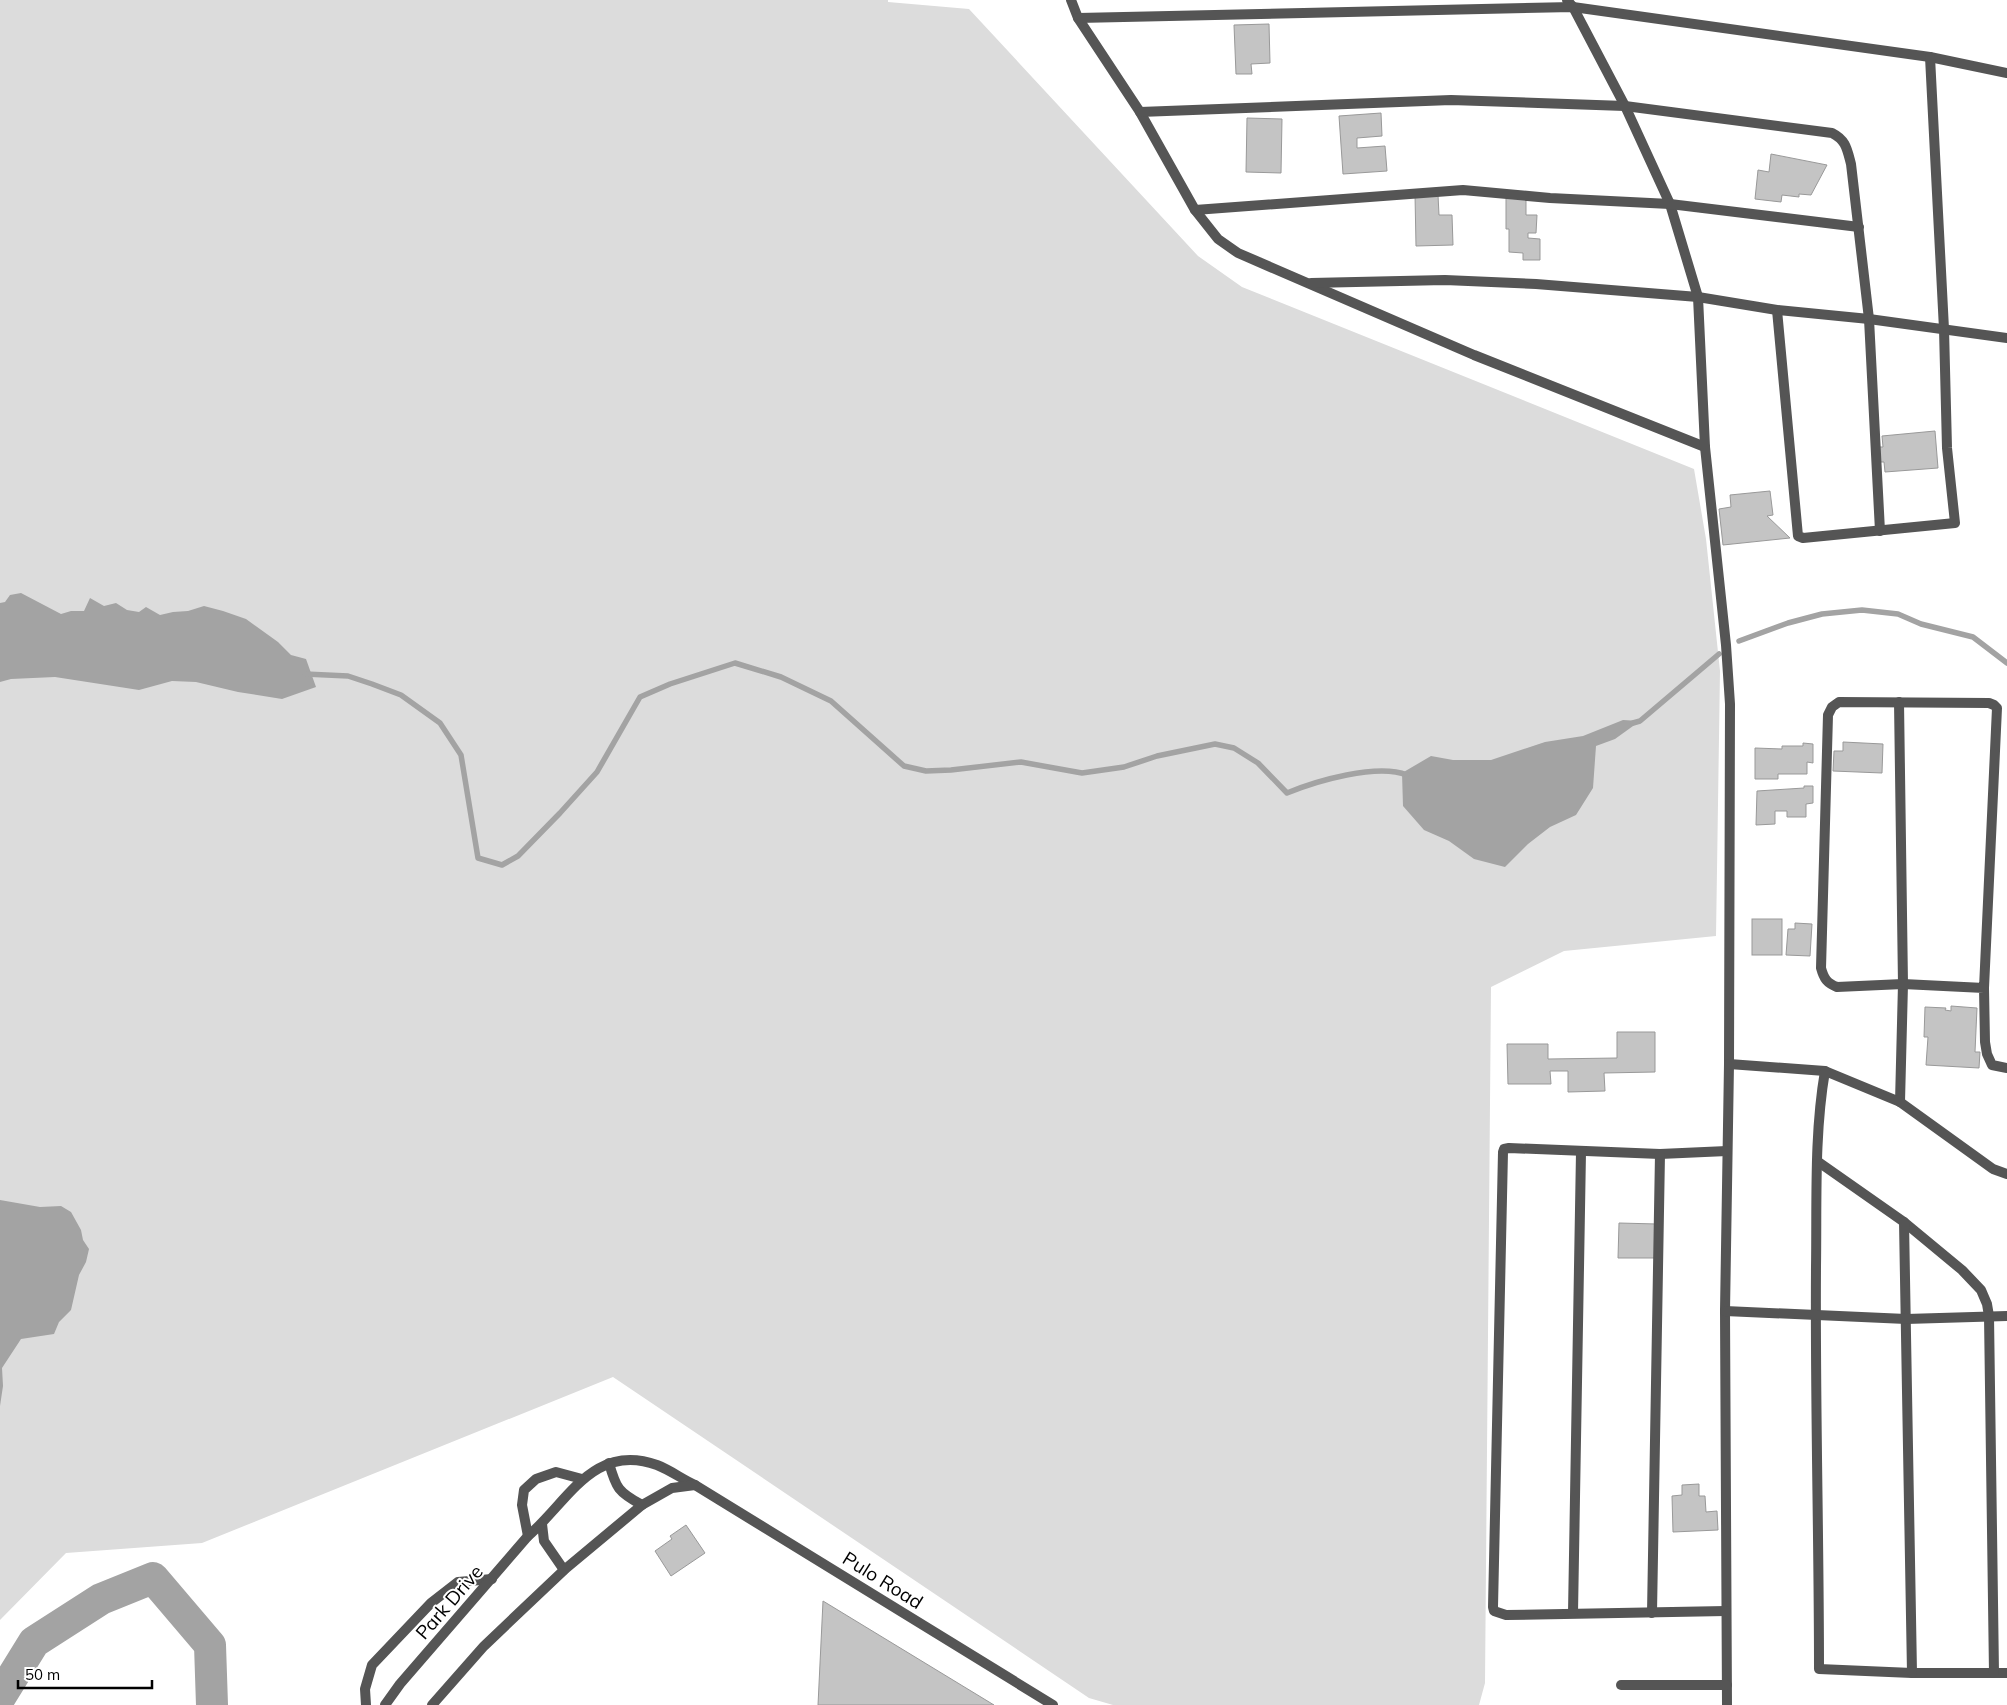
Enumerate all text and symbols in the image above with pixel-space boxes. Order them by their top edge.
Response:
street label: Pulo Road [838,1546,928,1614]
street label: Park Drive [410,1560,488,1644]
scale bar [18,1658,151,1690]
text: 50 m [25,1665,60,1684]

